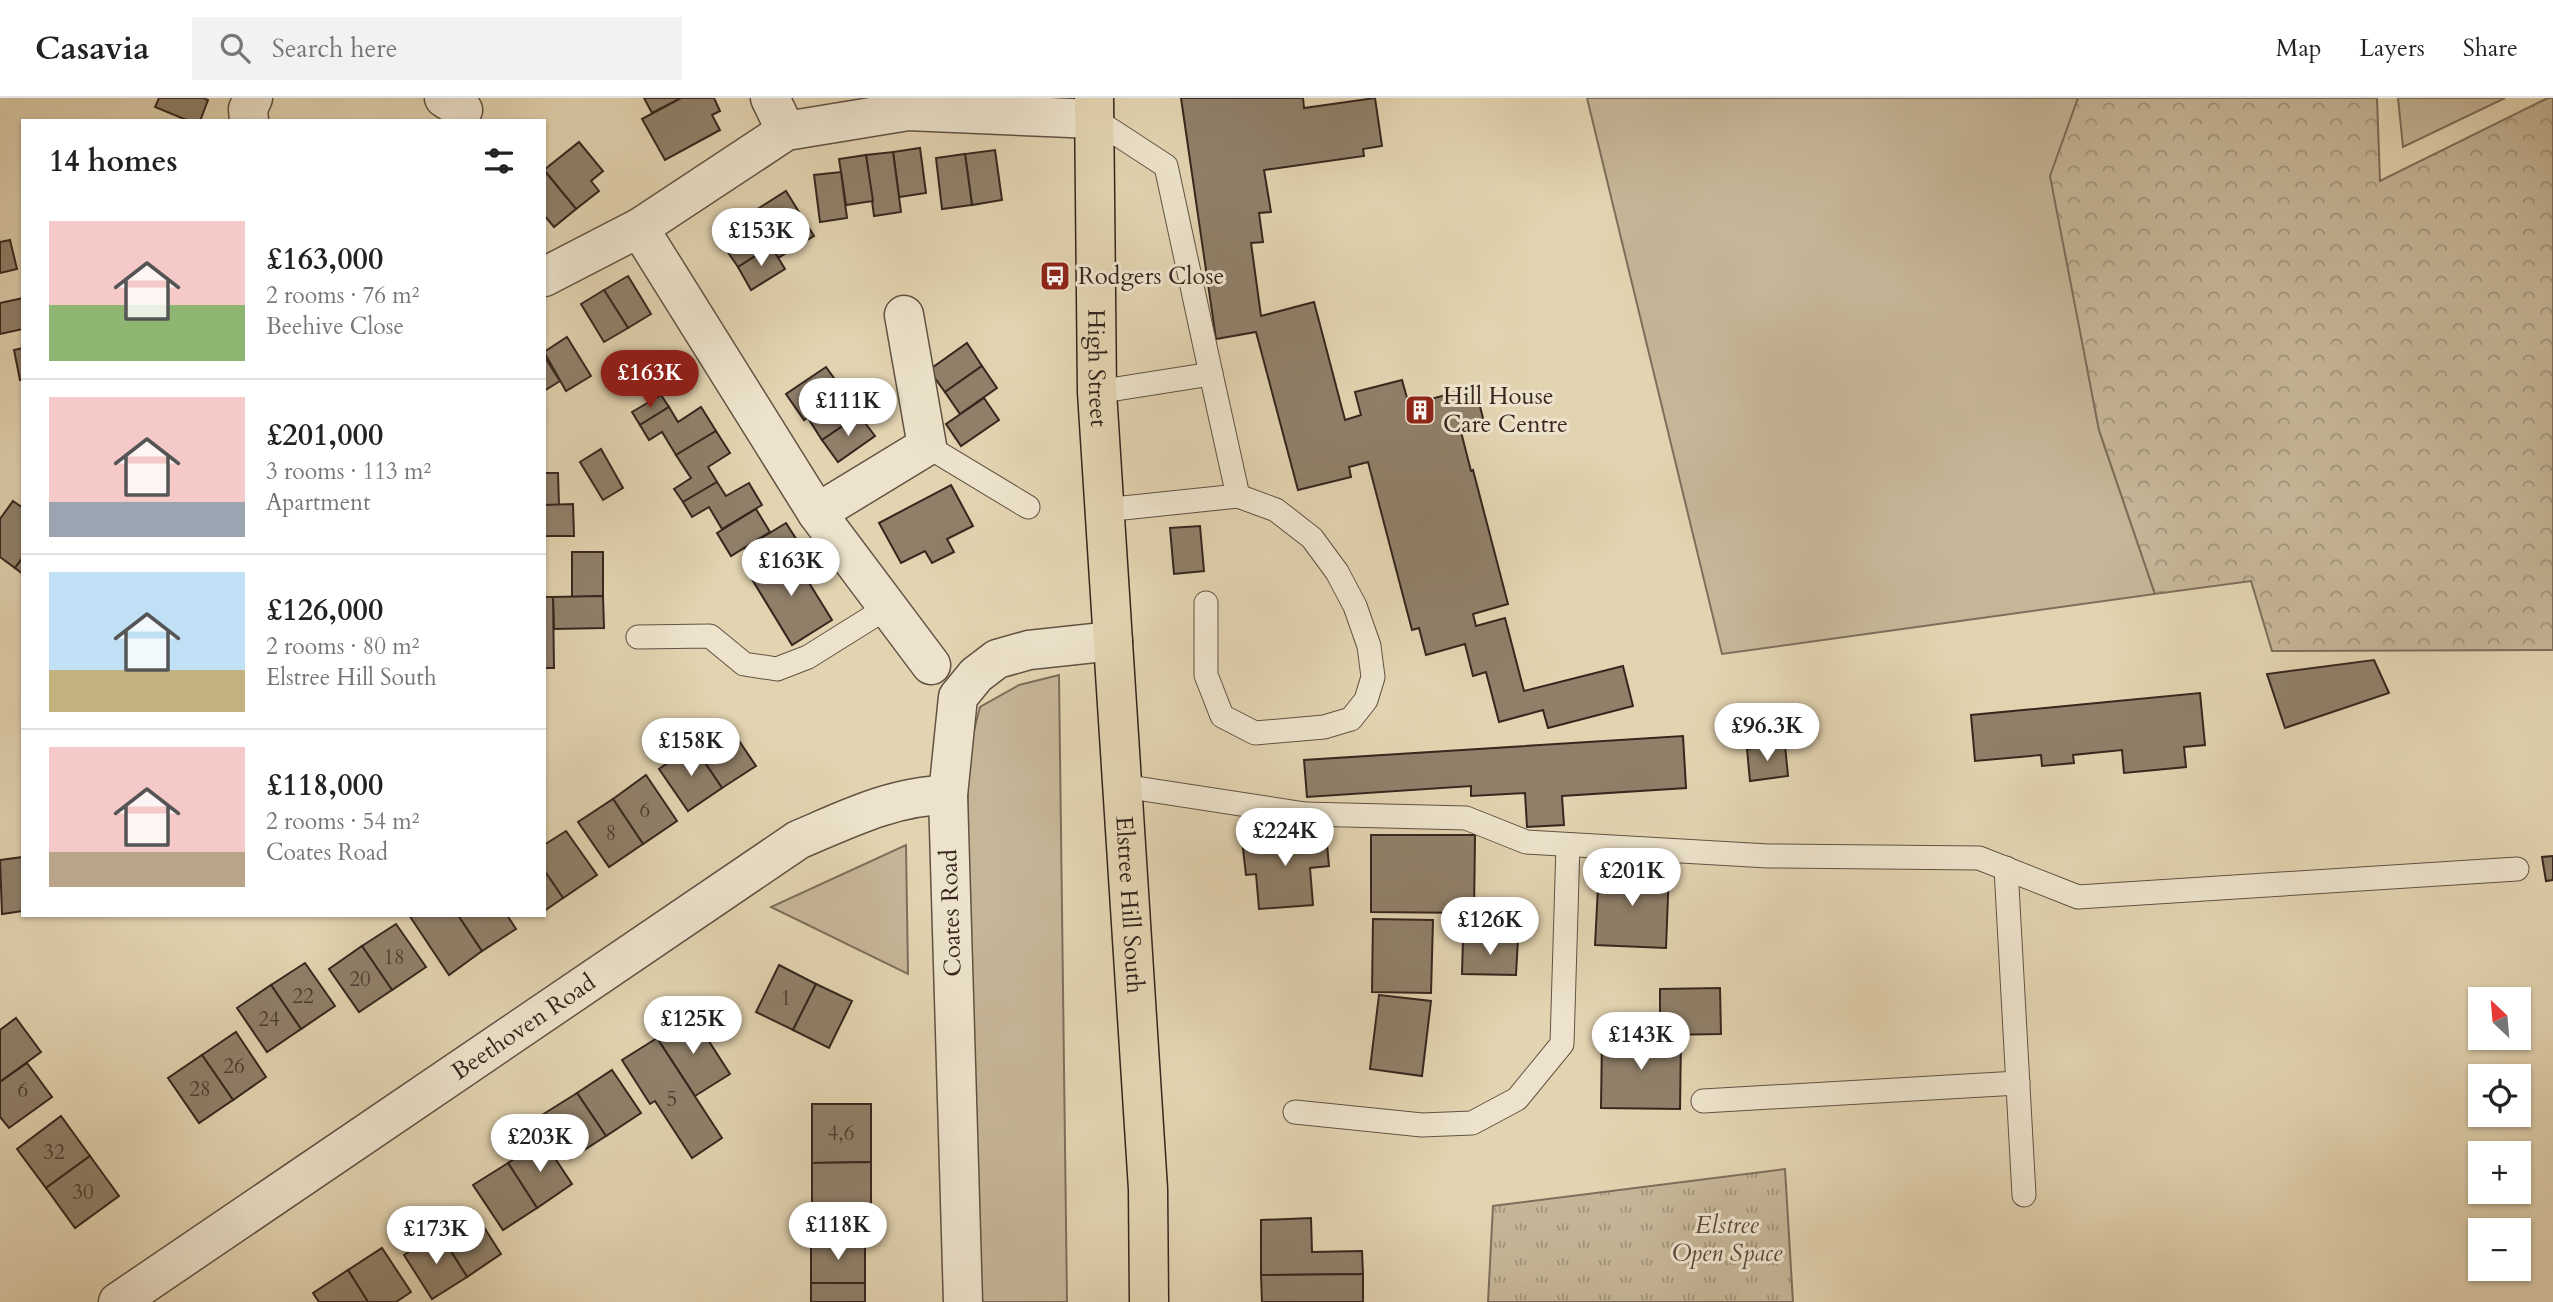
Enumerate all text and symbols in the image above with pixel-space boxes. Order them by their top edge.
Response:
search box [192,17,682,80]
text: Casavia [35,26,150,71]
icon: search [216,29,254,67]
text: Search here [272,31,398,66]
text: Map [2276,32,2322,65]
text: Layers [2360,32,2425,65]
text: Share [2463,32,2518,65]
text: 14 homes [49,141,178,182]
icon: filters [480,142,518,180]
pin: £153K [712,208,810,268]
text: £153K [728,215,794,246]
text: £163,000 [266,239,383,280]
icon: home [105,249,189,333]
bus stop icon: Rodgers Close [1038,259,1072,293]
place label: Rodgers Close [1078,260,1224,293]
text: 2 rooms · 76 m² [266,280,419,311]
street label: High Street [1080,309,1116,428]
text: Beehive Close [266,311,404,342]
pin: £163K [601,350,699,410]
text: £163K [617,357,683,388]
pin: £111K [799,378,897,438]
place label: Hill House Care Centre [1443,380,1568,441]
text: £111K [815,385,881,416]
building icon: Hill House Care Centre [1403,393,1437,427]
text: £201,000 [266,415,383,456]
icon: home [105,425,189,509]
text: 3 rooms · 113 m² [266,456,431,487]
text: Apartment [266,487,370,518]
pin: £163K [742,538,840,598]
text: £163K [758,545,824,576]
text: £126,000 [266,590,383,631]
icon: home [105,600,189,684]
text: 2 rooms · 80 m² [266,631,419,662]
text: Elstree Hill South [266,662,437,693]
pin: £96.3K [1710,704,1824,763]
text: £96.3K [1730,710,1804,741]
pin: £158K [642,718,740,778]
text: £158K [658,725,724,756]
text: £118,000 [266,765,383,806]
icon: home [105,775,189,859]
house number: 6 [640,796,650,825]
text: 2 rooms · 54 m² [266,806,419,837]
pin: £224K [1236,808,1334,868]
street label: Elstree Hill South [1108,815,1152,995]
text: £224K [1252,815,1318,846]
house number: 8 [606,819,616,848]
text: Coates Road [266,837,388,868]
pin: £201K [1583,848,1681,908]
street label: Coates Road [932,849,970,977]
text: £201K [1599,855,1665,886]
pin: £126K [1441,898,1539,957]
text: £126K [1457,904,1523,935]
house number: 18 [383,943,405,972]
house number: 20 [349,965,371,994]
street label: Beethoven Road [445,966,602,1087]
house number: 22 [292,982,314,1011]
house number: 1 [781,984,791,1013]
north arrow [2468,987,2530,1050]
map controls [2468,987,2531,1281]
pin: £125K [644,996,742,1056]
text: £125K [660,1003,726,1034]
house number: 24 [258,1005,280,1034]
pin: £143K [1592,1012,1690,1072]
text: £143K [1608,1019,1674,1050]
house number: 26 [223,1052,245,1081]
button: locate [2468,1064,2531,1127]
house number: 28 [189,1075,211,1104]
house number: 6 [18,1076,28,1105]
house number: 5 [667,1085,677,1114]
pin: £203K [491,1114,589,1174]
house number: 4,6 [828,1119,854,1148]
text: £203K [507,1121,573,1152]
house number: 32 [43,1138,65,1167]
button: + [2468,1141,2531,1204]
house number: 30 [72,1178,94,1207]
pin: £118K [789,1202,887,1262]
pin: £173K [387,1206,485,1266]
text: £118K [805,1209,871,1240]
park label: Elstree Open Space [1672,1209,1783,1270]
text: £173K [403,1213,469,1244]
button: − [2468,1218,2531,1281]

